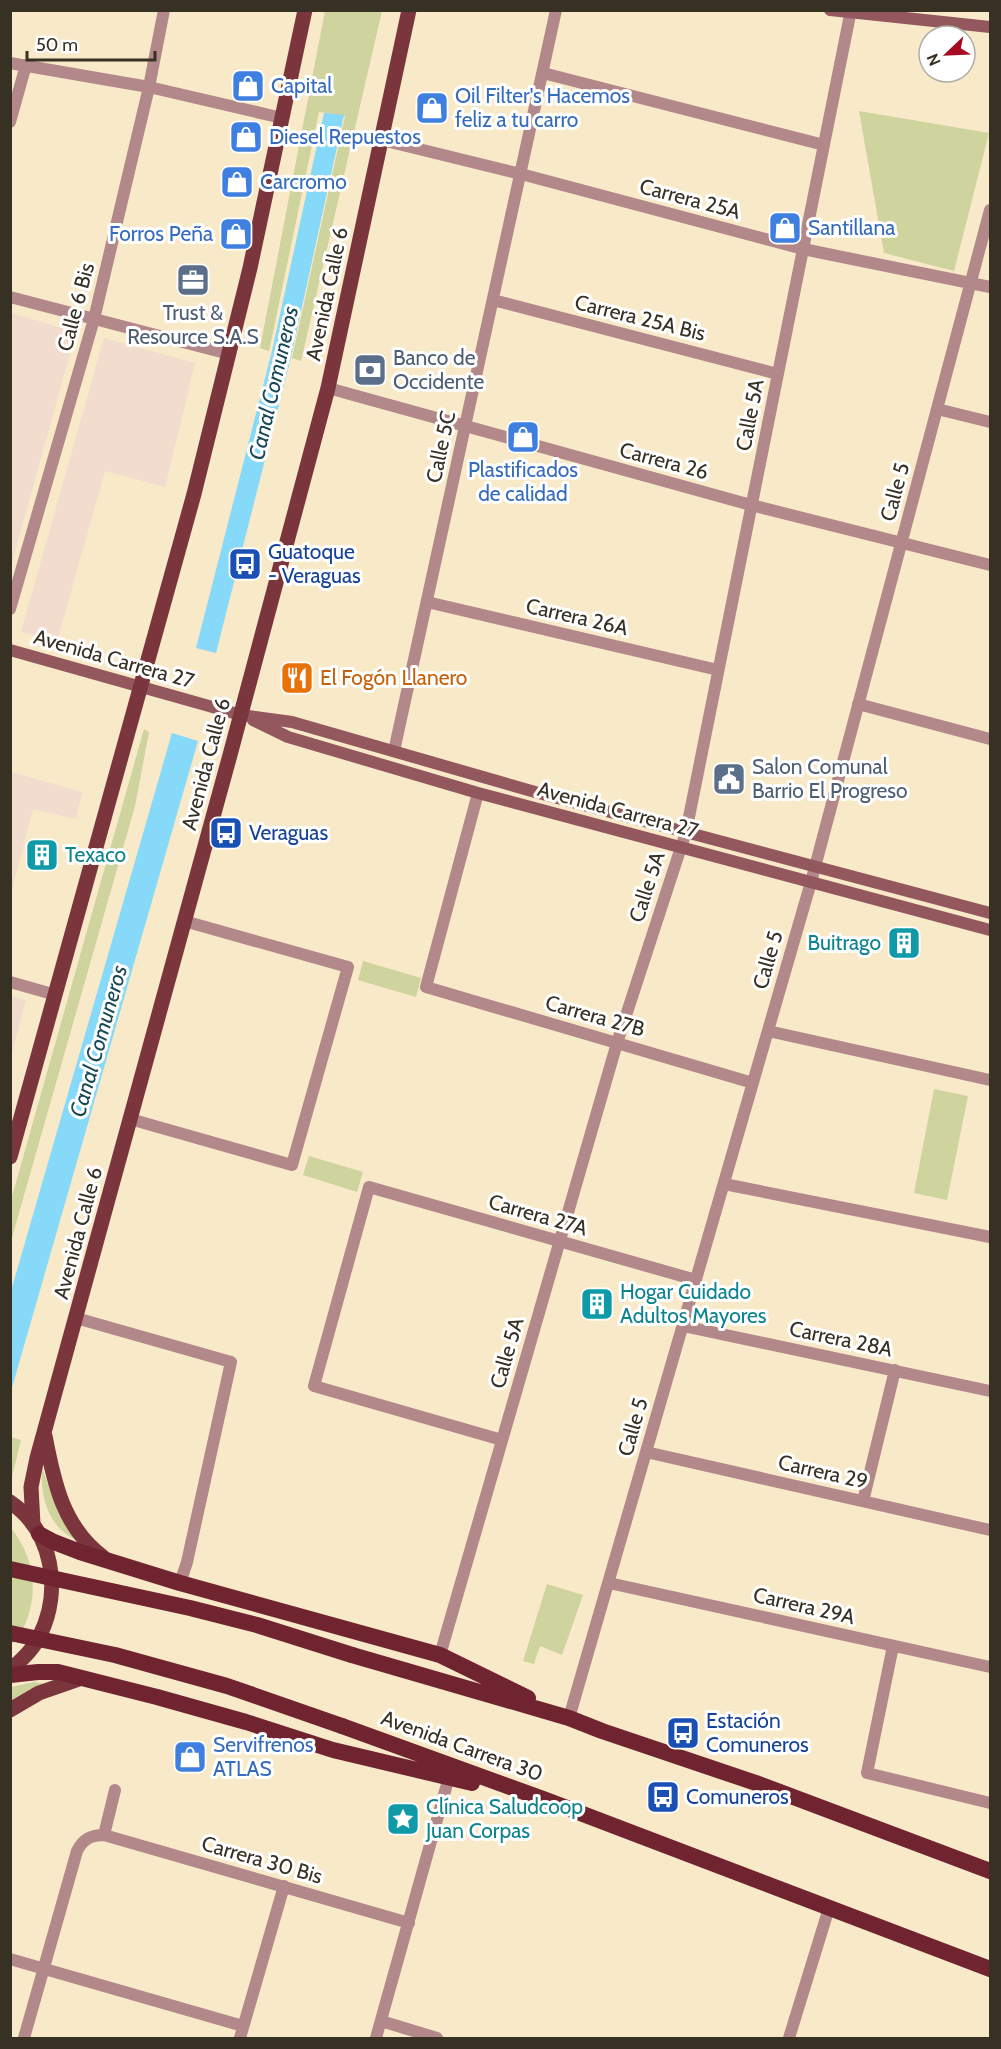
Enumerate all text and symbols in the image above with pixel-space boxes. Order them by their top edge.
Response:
scale bar [27,24,154,62]
north arrow [917,24,977,84]
text: 50 m [36,34,78,56]
text: N [923,51,945,69]
shop icon: Capital [230,68,266,104]
place label: Capital [271,73,332,98]
place label: Oil Filter's Hacemos feliz a tu carro [455,83,630,132]
shop icon: Oil Filter's Hacemos feliz a tu carro [414,90,450,126]
shop icon: Diesel Repuestos [228,119,264,155]
place label: Diesel Repuestos [269,124,421,149]
shop icon: Carcromo [219,164,255,200]
place label: Carcromo [260,169,347,194]
street label: Carrera 25A [637,173,743,224]
shop icon: Santillana [767,210,803,246]
place label: Santillana [808,215,895,240]
shop icon: Forros Peña [218,216,254,252]
place label: Forros Peña [109,221,213,246]
street label: Avenida Calle 6 [300,225,353,363]
street label: Calle 6 Bis [52,260,99,354]
office icon: Trust & Resource S.A.S [175,262,211,298]
street label: Carrera 25A Bis [572,289,708,346]
place label: Trust & Resource S.A.S [127,300,259,349]
water label: Canal Comuneros [243,303,304,463]
place label: Banco de Occidente [393,345,484,394]
bank icon: Banco de Occidente [352,352,388,388]
street label: Calle 5A [730,377,769,453]
street label: Calle 5C [421,409,460,485]
shop icon: Plastificados de calidad [505,419,541,455]
street label: Carrera 26 [617,437,711,484]
place label: Plastificados de calidad [468,457,578,506]
street label: Calle 5 [875,460,914,524]
place label: Guatoque - Veraguas [268,539,361,588]
bus stop icon: Guatoque - Veraguas [227,546,263,582]
street label: Carrera 26A [524,593,631,640]
street label: Avenida Carrera 27 [31,624,197,693]
restaurant icon: El Fogón Llanero [279,660,315,696]
place label: El Fogón Llanero [320,665,467,690]
street label: Avenida Calle 6 [176,695,235,833]
place label: Salon Comunal Barrio El Progreso [752,754,908,803]
public building icon: Salon Comunal Barrio El Progreso [711,761,747,797]
street label: Avenida Carrera 27 [535,776,702,843]
bus stop icon: Veraguas [208,815,244,851]
place label: Veraguas [249,820,328,845]
building icon: Texaco [24,837,60,873]
place label: Texaco [65,842,126,867]
street label: Calle 5A [623,848,670,925]
building icon: Buitrago [886,925,922,961]
street label: Calle 5 [747,928,788,992]
place label: Buitrago [807,930,881,955]
water label: Canal Comuneros [64,962,133,1120]
street label: Carrera 27B [543,989,648,1042]
street label: Avenida Calle 6 [48,1164,107,1302]
street label: Carrera 27A [486,1188,590,1241]
place label: Hogar Cuidado Adultos Mayores [620,1279,767,1328]
building icon: Hogar Cuidado Adultos Mayores [579,1286,615,1322]
street label: Calle 5A [484,1314,529,1391]
street label: Carrera 28A [787,1315,895,1362]
street label: Calle 5 [612,1395,653,1459]
street label: Carrera 29 [776,1449,870,1494]
street label: Carrera 29A [751,1582,857,1629]
street label: Avenida Carrera 30 [378,1705,546,1786]
place label: Estación Comuneros [706,1708,809,1757]
bus stop icon: Estación Comuneros [665,1715,701,1751]
place label: Servifrenos ATLAS [213,1732,314,1781]
shop icon: Servifrenos ATLAS [172,1739,208,1775]
bus stop icon: Comuneros [645,1779,681,1815]
place label: Comuneros [686,1784,789,1809]
place label: Clínica Saludcoop Juan Corpas [425,1794,583,1843]
place icon: Clínica Saludcoop Juan Corpas [385,1801,421,1837]
street label: Carrera 30 Bis [199,1830,326,1889]

